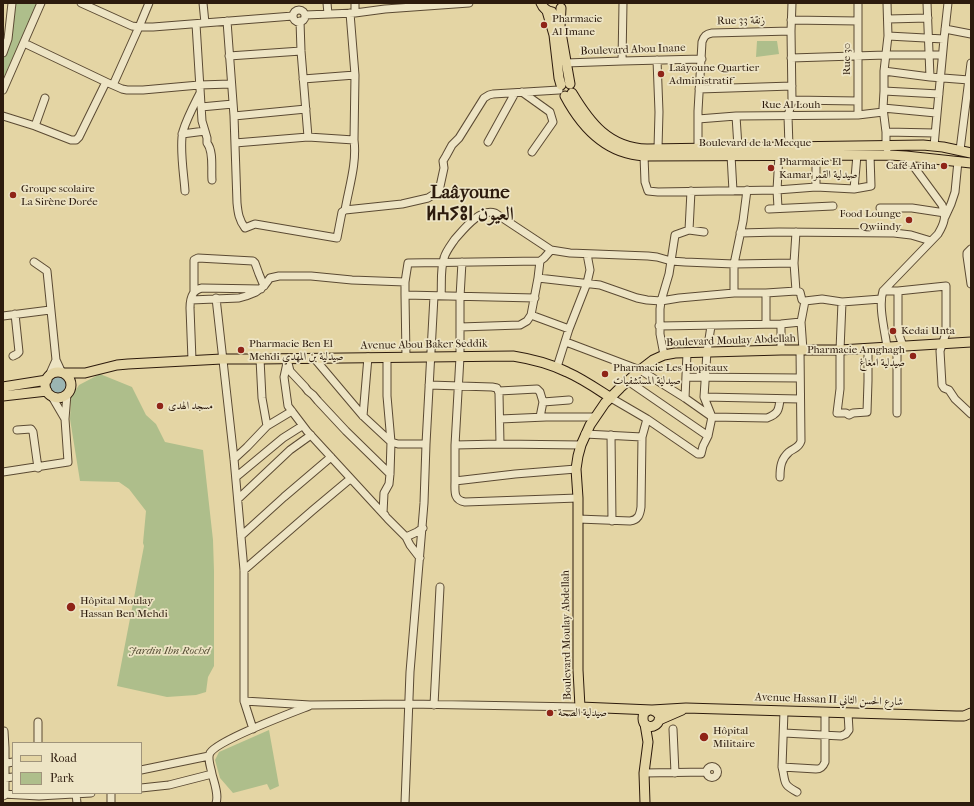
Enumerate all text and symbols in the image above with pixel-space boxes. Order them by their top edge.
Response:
place label: Pharmacie Al Imane [552,12,602,38]
street label: Rue 33 زنقة [717,14,765,28]
marker: Pharmacie Al Imane [539,20,549,30]
street label: Boulevard Abou Inane [580,42,686,58]
street label: Rue 30 [840,43,854,75]
place label: Laâyoune Quartier Administratif [669,61,759,87]
marker: Laâyoune Quartier Administratif [656,69,666,79]
street label: Rue Al Louh [762,98,820,112]
street label: Boulevard de la Mecque [699,136,811,150]
place label: Pharmacie El Kamar صيدلية القمر [779,155,857,181]
place label: Café Ariha [886,159,936,173]
marker: Café Ariha [939,161,949,171]
marker: Pharmacie El Kamar صيدلية القمر [766,163,776,173]
place label: Groupe scolaire La Sirène Dorée [21,182,98,208]
district label: Laâyoune ⵍⵄⵢⵓⵏ العيون [426,182,514,226]
marker: Groupe scolaire La Sirène Dorée [8,190,18,200]
place label: Food Lounge Qwiindy [840,207,901,233]
marker: Food Lounge Qwiindy [904,215,914,225]
place label: Kedai Unta [901,324,955,338]
marker: Kedai Unta [888,326,898,336]
street label: Boulevard Moulay Abdellah [666,332,796,350]
place label: Pharmacie Ben El Mehdi صيدلية بن المهدي [249,337,343,363]
street label: Avenue Abou Baker Seddik [360,337,488,353]
place label: Pharmacie Amghagh صيدلية امغاغ [807,343,905,369]
marker: Pharmacie Ben El Mehdi صيدلية بن المهدي [236,345,246,355]
marker: Pharmacie Amghagh صيدلية امغاغ [908,351,918,361]
place label: Pharmacie Les Hopitaux صيدلية المستشفيات [613,361,728,387]
marker: Pharmacie Les Hopitaux صيدلية المستشفيات [600,369,610,379]
place label: مسجد الهدى [168,399,213,413]
marker: مسجد الهدى [155,401,165,411]
street label: Boulevard Moulay Abdellah [559,570,575,700]
place label: Hôpital Moulay Hassan Ben Mehdi [80,594,168,620]
marker: Hôpital Moulay Hassan Ben Mehdi [65,601,77,613]
park label: Jardin Ibn Rochd [128,644,210,658]
street label: Avenue Hassan II شارع الحسن الثاني [755,691,903,709]
place label: صيدلية الصحة [558,706,607,720]
marker: صيدلية الصحة [545,708,555,718]
place label: Hôpital Militaire [713,724,755,750]
marker: Hôpital Militaire [698,731,710,743]
legend [12,742,142,794]
text: Road [50,751,77,765]
text: Park [50,771,74,785]

